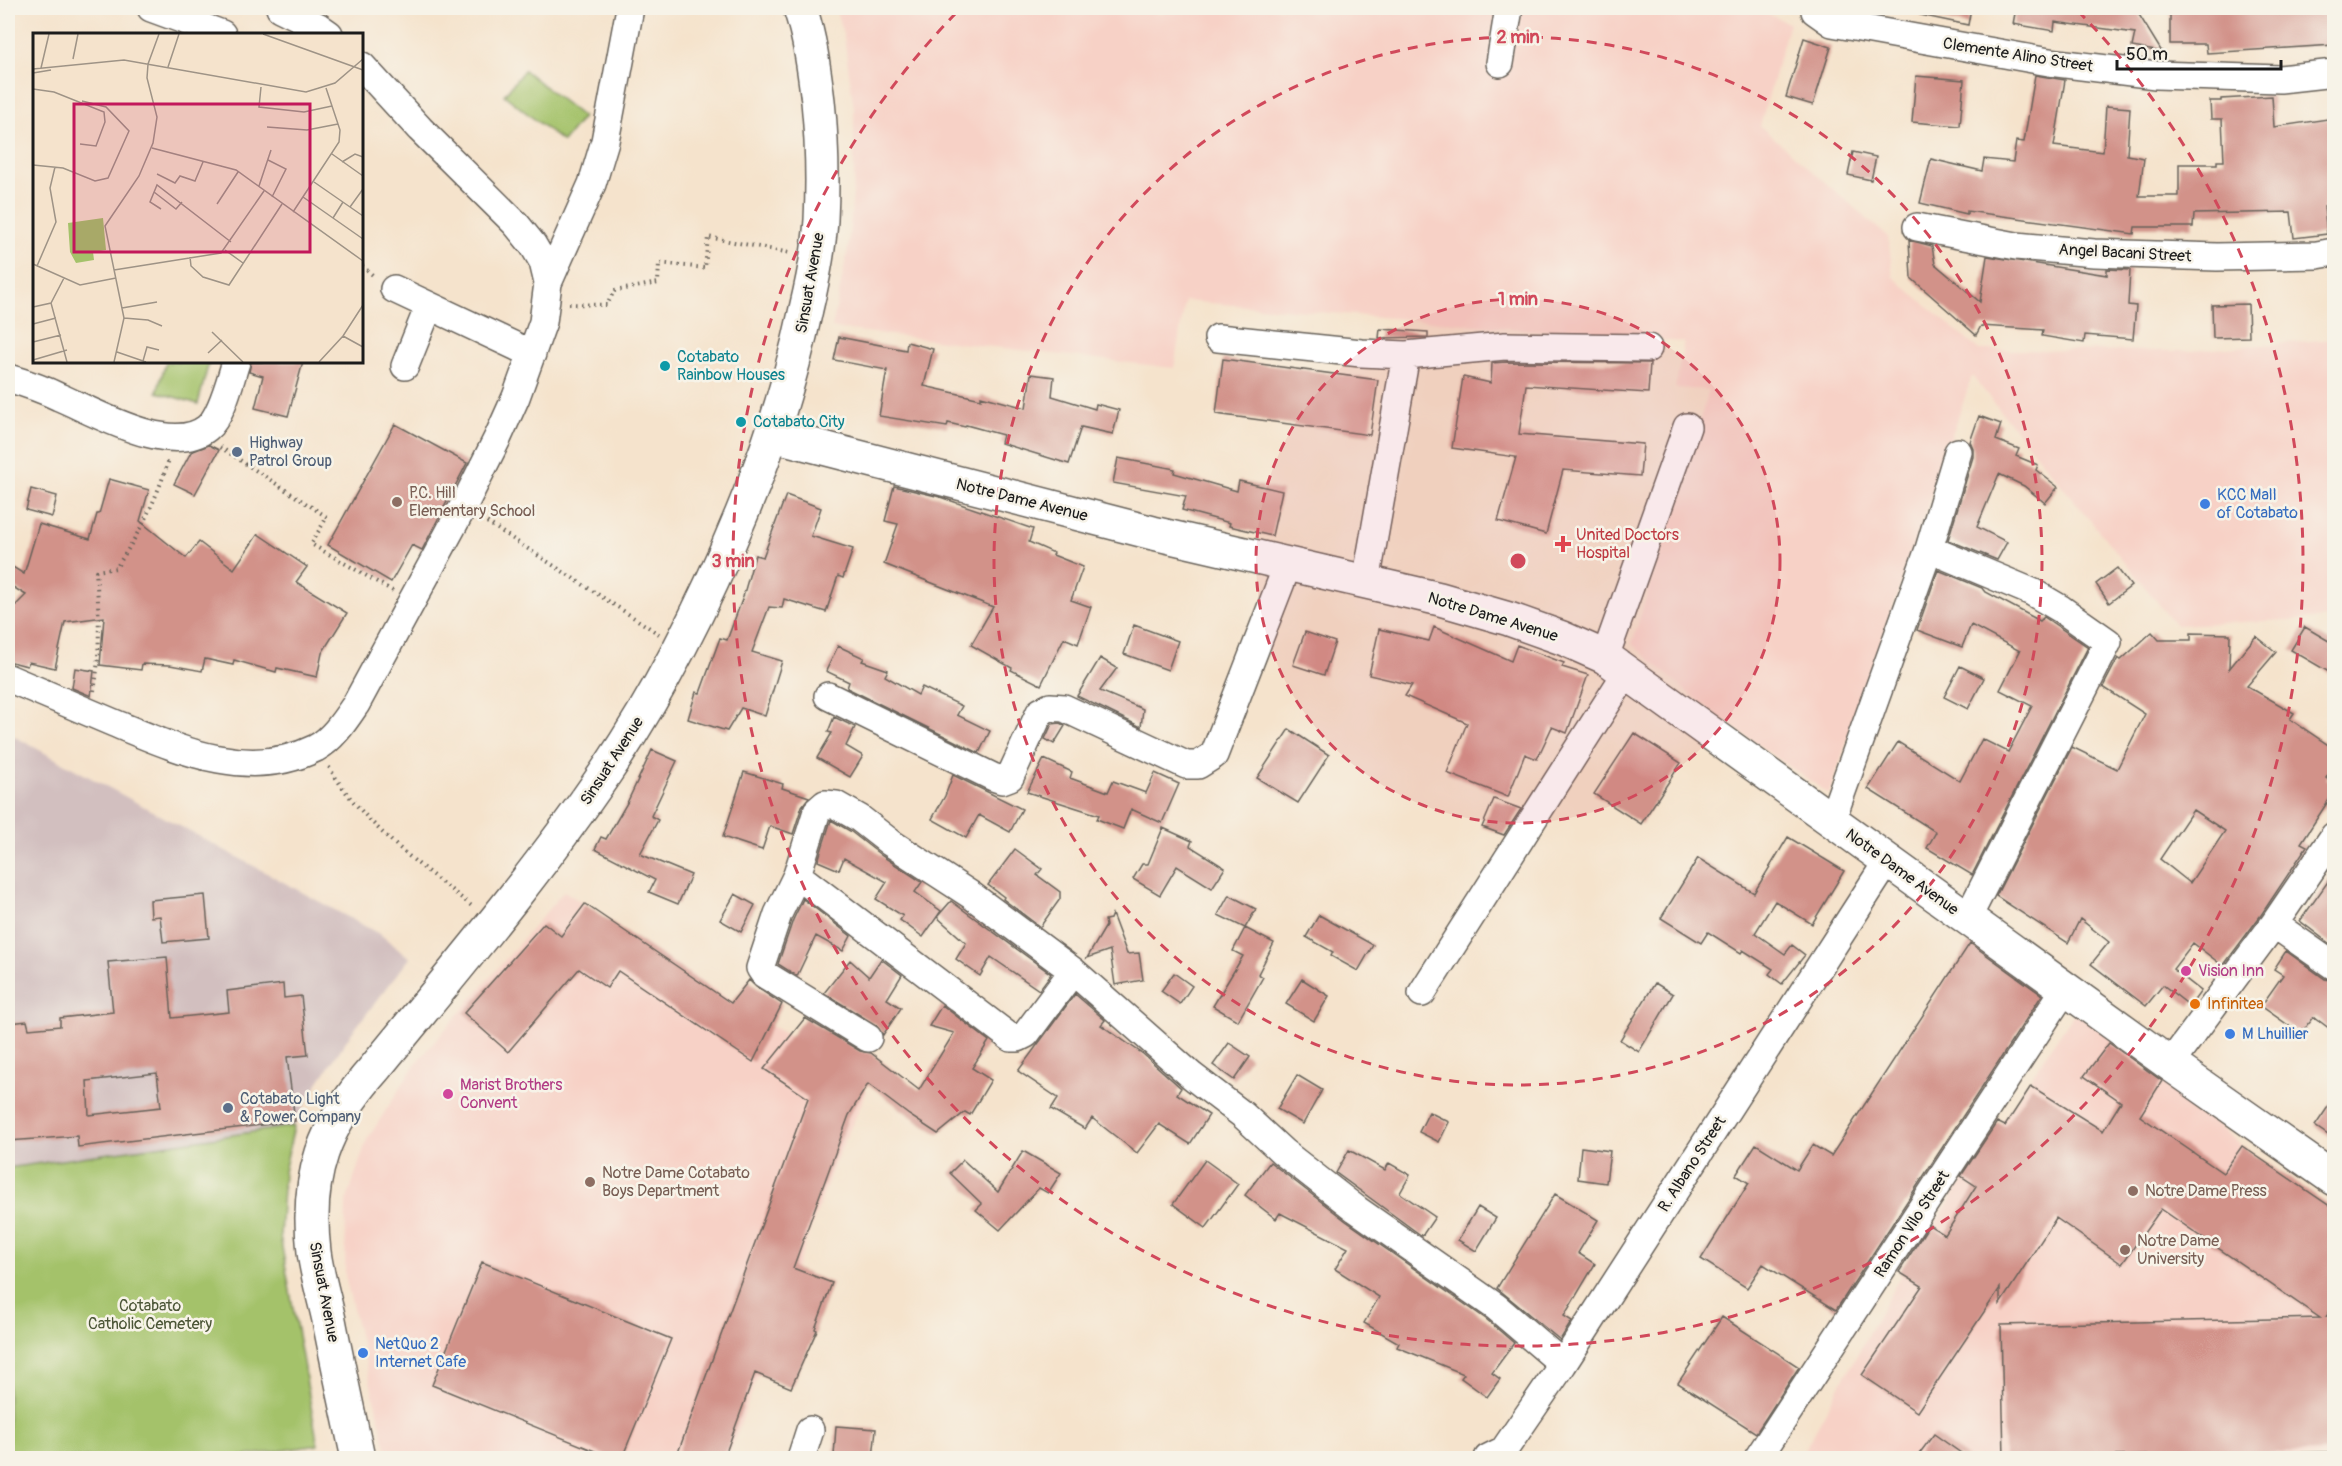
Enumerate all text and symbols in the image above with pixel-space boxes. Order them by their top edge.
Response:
text: 2 min [1496,26,1540,49]
inset map [33,33,363,363]
street label: Clemente Alino Street [1942,33,2095,77]
scale bar [2117,33,2280,71]
text: 50 m [2126,43,2168,66]
street label: Sinsuat Avenue [791,231,829,335]
street label: Angel Bacani Street [2058,240,2192,266]
text: 1 min [1498,288,1538,311]
place label: Cotabato Rainbow Houses [677,347,785,385]
marker: Cotabato Rainbow Houses [658,359,672,373]
place label: Cotabato City [753,412,845,432]
marker: Cotabato City [734,415,748,429]
place label: Highway Patrol Group [249,433,332,471]
marker: Highway Patrol Group [230,445,244,459]
street label: Notre Dame Avenue [954,474,1090,526]
place label: P.C. Hill Elementary School [409,483,535,521]
place label: KCC Mall of Cotabato [2217,485,2298,523]
marker: P.C. Hill Elementary School [390,495,404,509]
marker: KCC Mall of Cotabato [2198,497,2212,511]
place label: United Doctors Hospital [1576,525,1679,563]
marker: United Doctors Hospital [1554,535,1572,553]
text: 3 min [711,550,755,573]
centre of rings [1508,551,1528,571]
street label: Notre Dame Avenue [1426,588,1560,646]
street label: Sinsuat Avenue [576,713,648,809]
street label: Notre Dame Avenue [1842,824,1963,920]
place label: Vision Inn [2198,961,2264,981]
marker: Vision Inn [2179,964,2193,978]
place label: Infinitea [2207,994,2264,1014]
marker: Infinitea [2188,997,2202,1011]
place label: M Lhuillier [2242,1024,2309,1044]
marker: M Lhuillier [2223,1027,2237,1041]
place label: Marist Brothers Convent [460,1075,562,1113]
marker: Marist Brothers Convent [441,1087,455,1101]
place label: Cotabato Light & Power Company [240,1089,361,1127]
marker: Cotabato Light & Power Company [221,1101,235,1115]
street label: R. Albano Street [1654,1112,1731,1216]
place label: Notre Dame Cotabato Boys Department [602,1163,750,1201]
street label: Ramon Vilo Street [1870,1166,1954,1281]
marker: Notre Dame Cotabato Boys Department [583,1175,597,1189]
place label: Notre Dame Press [2145,1181,2267,1201]
marker: Notre Dame Press [2126,1184,2140,1198]
place label: Notre Dame University [2137,1231,2219,1269]
street label: Sinsuat Avenue [304,1240,344,1344]
marker: Notre Dame University [2118,1243,2132,1257]
park label: Cotabato Catholic Cemetery [88,1296,212,1334]
place label: NetQuo 2 Internet Cafe [375,1334,466,1372]
marker: NetQuo 2 Internet Cafe [356,1346,370,1360]

